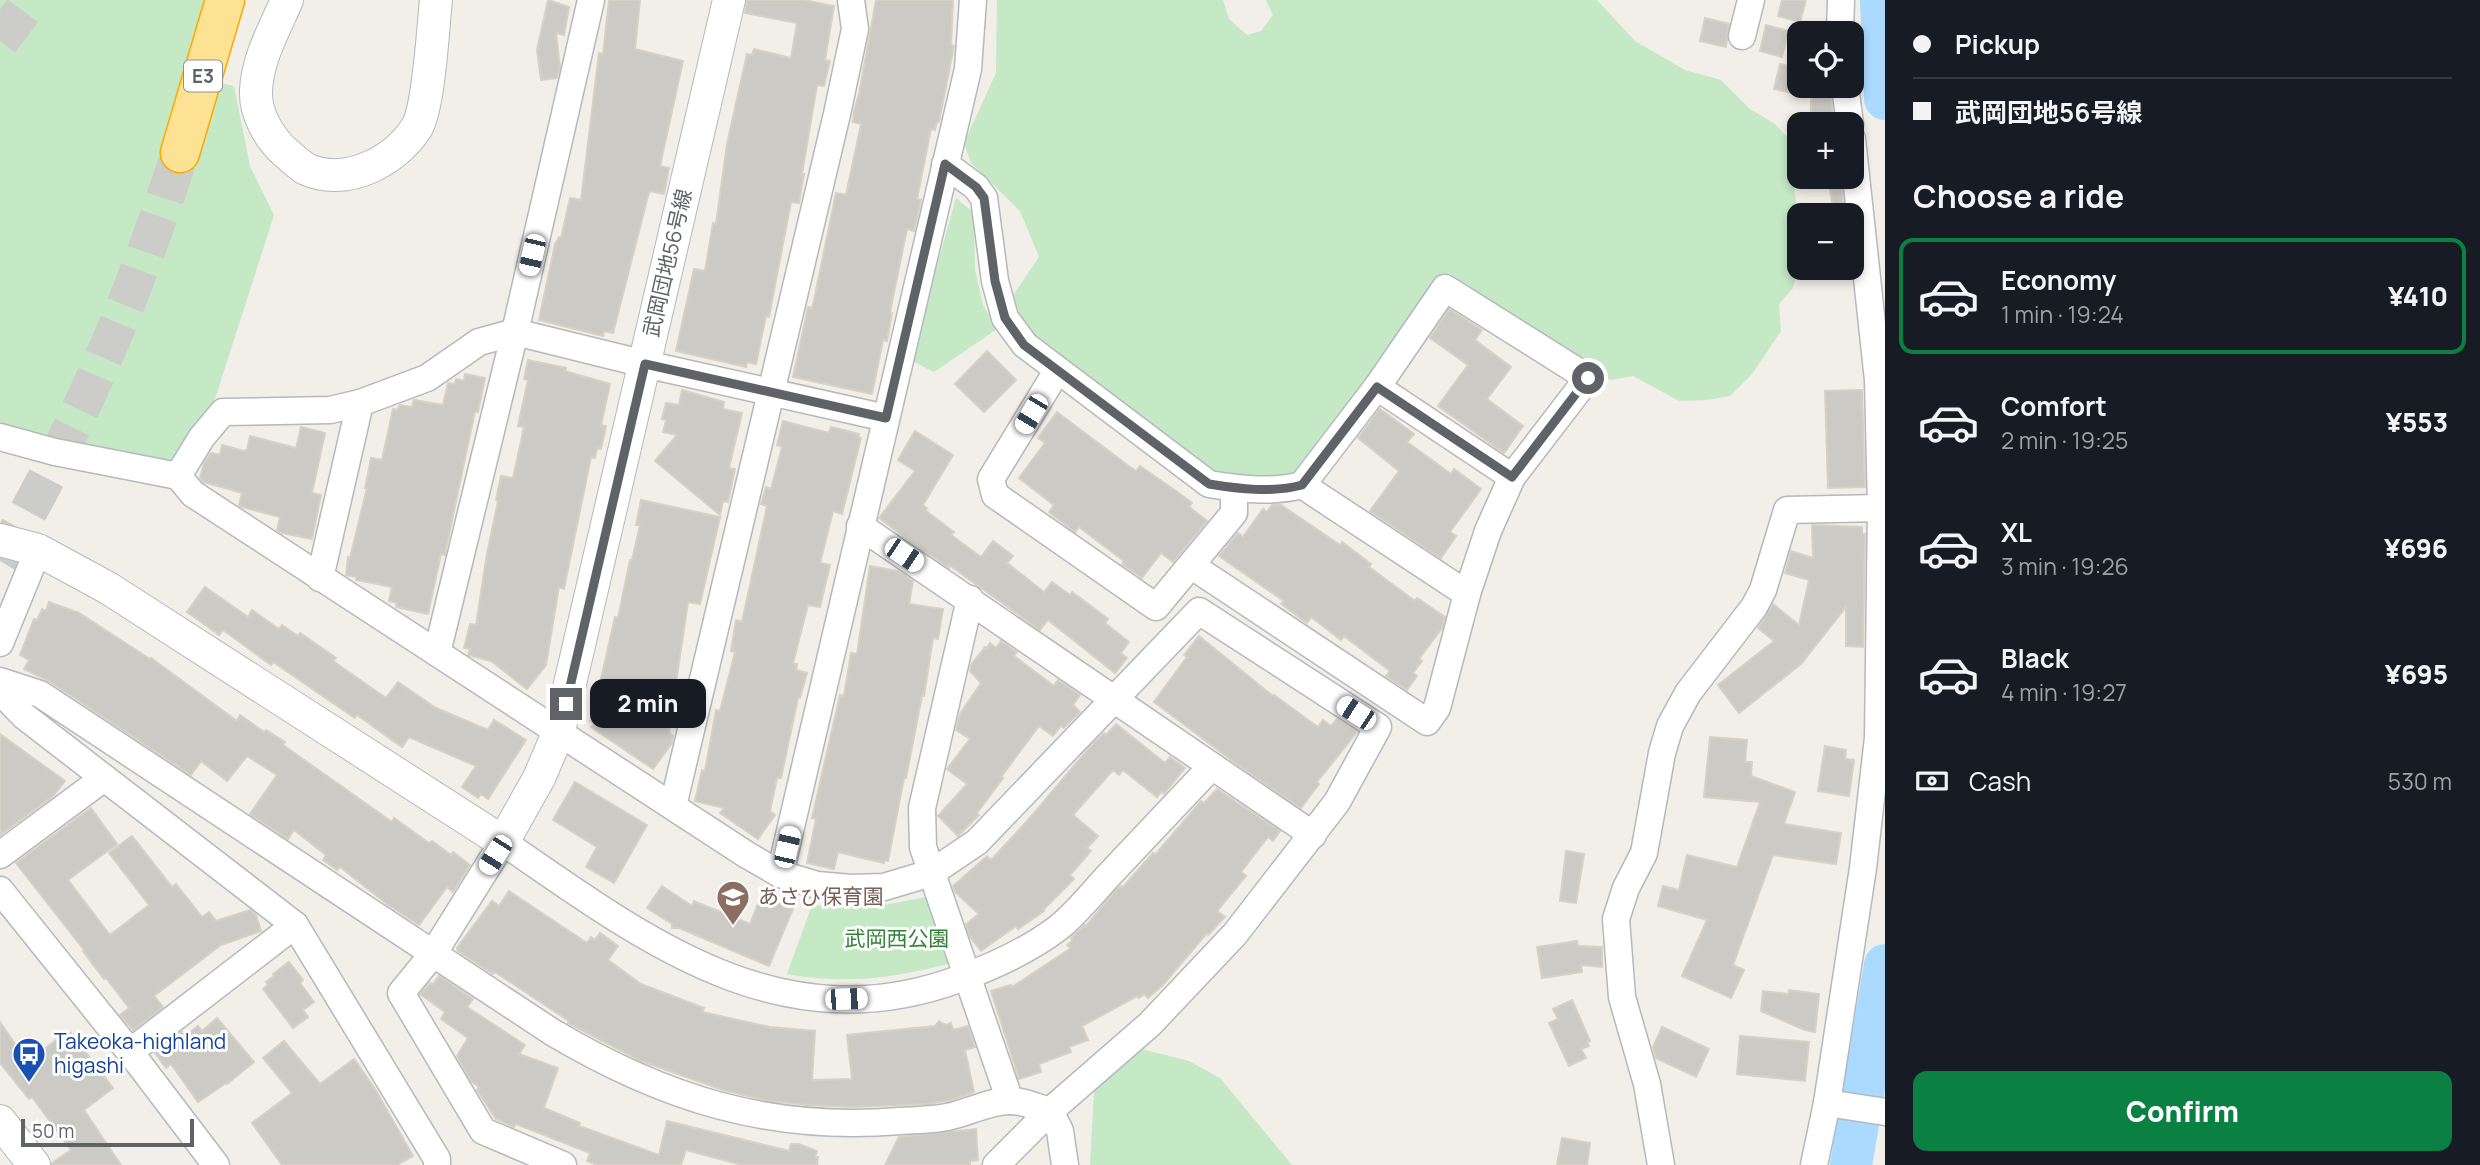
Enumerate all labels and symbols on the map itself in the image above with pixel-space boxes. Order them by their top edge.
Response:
road number: E3 [184,60,222,92]
street label: 武岡団地56号線 [636,186,698,340]
car [518,232,547,278]
route start [1572,362,1604,394]
car [1012,391,1051,437]
car [881,535,928,575]
callout: 2 min [590,680,706,728]
route end [550,688,582,720]
car [1333,693,1380,733]
car [773,824,802,870]
car [475,832,516,878]
school or university icon: あさひ保育園 [714,878,752,927]
place label: あさひ保育園 [758,882,884,910]
park label: 武岡西公園 [845,924,950,952]
car [825,988,868,1010]
place label: Takeoka-highland higashi [54,1027,226,1079]
bus stop icon: Takeoka-highland higashi [10,1035,48,1084]
scale bar [21,1116,194,1148]

